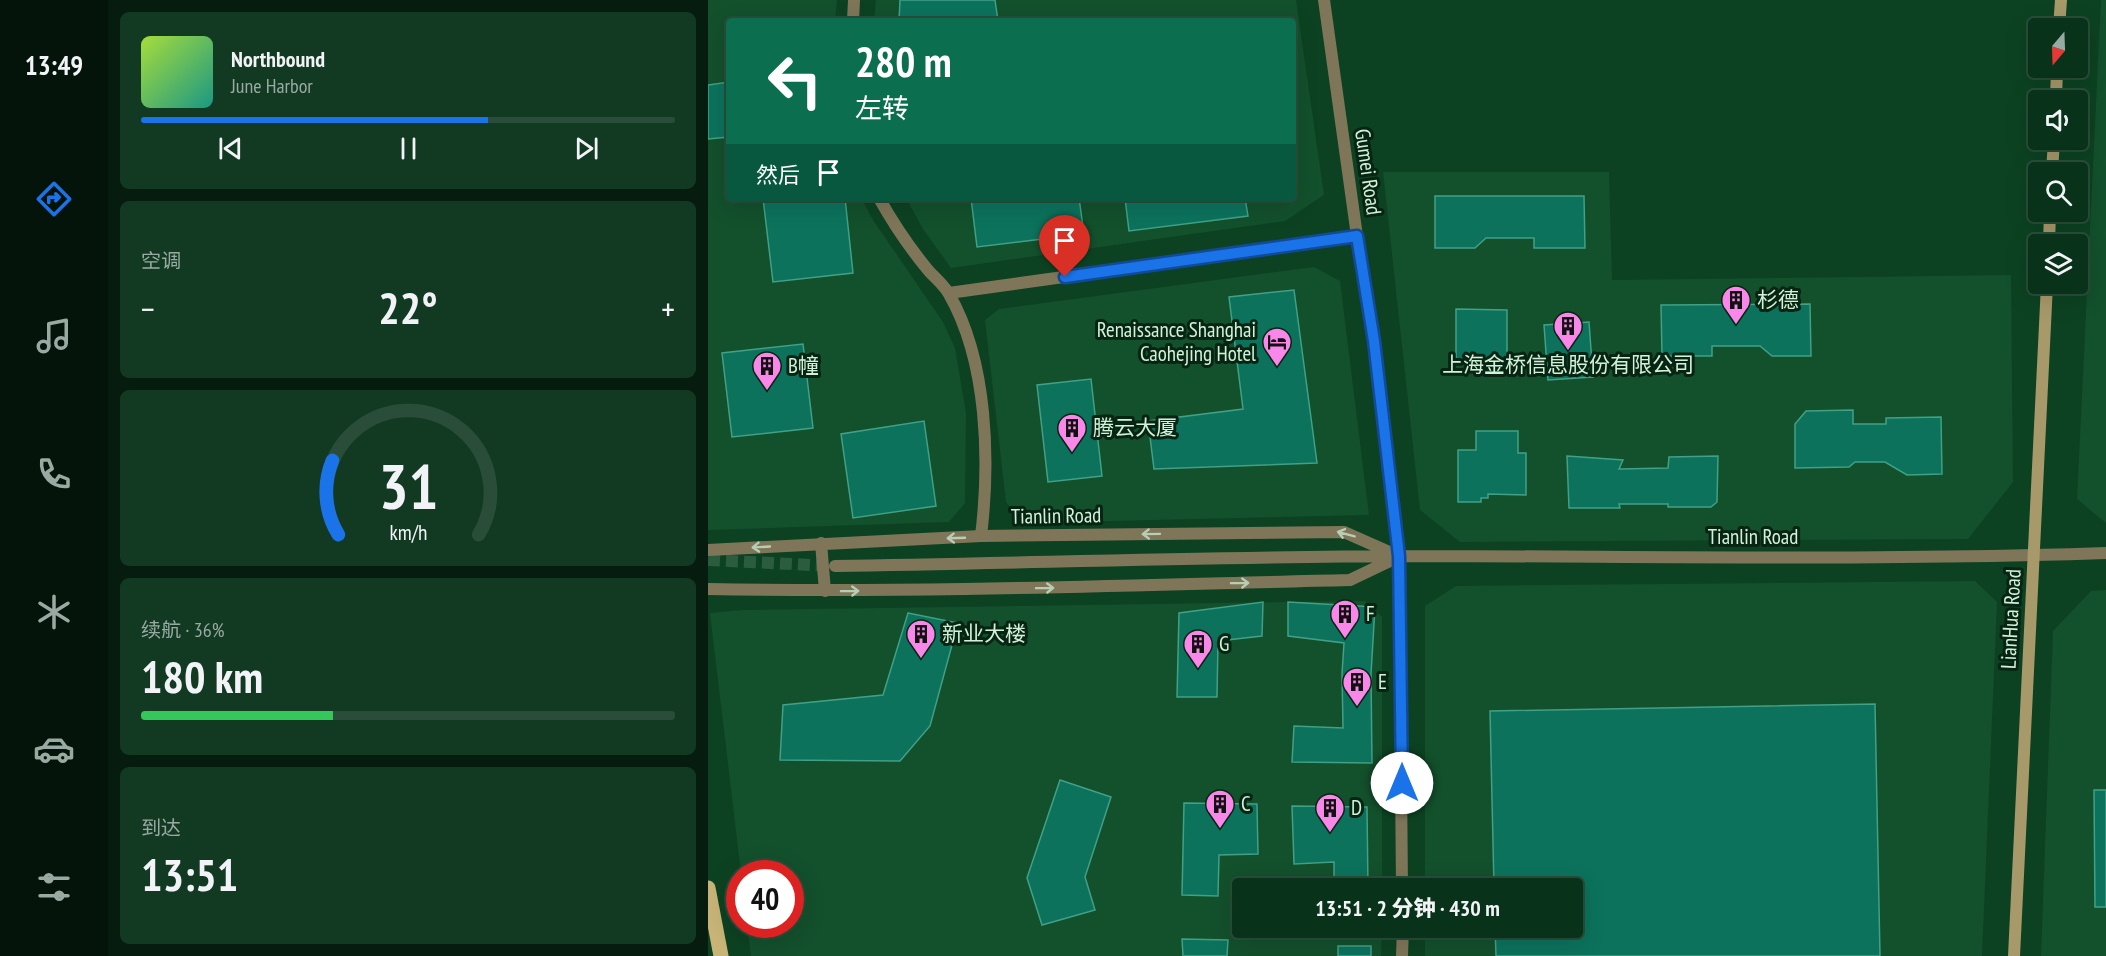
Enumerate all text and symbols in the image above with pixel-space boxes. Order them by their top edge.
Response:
north arrow [2028,18,2088,78]
map controls [2028,18,2088,294]
text: 280 m [855,34,952,89]
icon: left [756,42,834,120]
text: Northbound [231,45,325,73]
text: 13:49 [25,48,83,82]
text: June Harbor [231,73,313,99]
button: sound [2028,90,2088,150]
text: 左转 [855,91,909,125]
street label: Gumei Road [1349,127,1388,217]
icon: previous [214,132,247,165]
icon: pause [392,132,425,165]
icon: next [570,132,603,165]
icon: arrive [812,156,845,189]
text: 然后 [756,161,800,189]
button: search [2028,162,2088,222]
icon: directions [33,178,75,220]
pin [1039,215,1090,277]
icon: arrive [1048,224,1081,257]
button: layers [2028,234,2088,294]
text: 空调 [141,248,181,274]
text: 22° [378,278,438,336]
building icon: 杉德 [1720,284,1752,326]
place label: 杉德 [1757,286,1799,313]
text: − [141,287,155,330]
text: + [661,287,675,330]
building icon: 上海金桥信息股份有限公司 [1552,310,1584,352]
icon: music [33,315,75,357]
place label: Renaissance Shanghai Caohejing Hotel [1097,316,1256,367]
hotel icon: Renaissance Shanghai Caohejing Hotel [1261,326,1293,368]
building icon: B幢 [751,350,783,392]
place label: 上海金桥信息股份有限公司 [1442,351,1694,378]
place label: B幢 [788,352,819,379]
building icon: 腾云大厦 [1056,412,1088,454]
place label: 腾云大厦 [1093,414,1177,441]
text: 31 [378,445,438,526]
icon: phone [33,453,75,495]
street label: Tianlin Road [1011,501,1101,530]
text: km/h [389,518,427,546]
street label: Tianlin Road [1708,523,1798,550]
one-way arrow [1142,528,1162,540]
one-way arrow [1337,528,1356,540]
one-way arrow [947,532,967,543]
one-way arrow [752,541,772,552]
street label: LianHua Road [1994,568,2027,670]
one-way arrow [1230,577,1250,588]
one-way arrow [1035,582,1055,593]
one-way arrow [840,585,860,597]
icon: climate [33,591,75,633]
building icon: F [1329,598,1361,640]
place label: F [1366,600,1375,627]
text: 续航 · 36% [141,617,224,643]
building icon: 新业大楼 [905,618,937,660]
place label: 新业大楼 [942,620,1026,647]
building icon: G [1182,628,1214,670]
place label: G [1219,630,1229,657]
text: 180 km [141,647,263,705]
building icon: E [1341,666,1373,708]
place label: E [1378,668,1387,695]
icon: car [33,728,75,770]
position arrow [1370,751,1434,815]
building icon: C [1204,788,1236,830]
place label: C [1241,790,1251,817]
building icon: D [1314,792,1346,834]
place label: D [1351,794,1362,821]
text: 到达 [141,815,181,841]
text: 13:51 [141,845,238,903]
speed limit sign: 40 [726,860,804,938]
icon: filters [33,866,75,908]
text: 13:51 · 2 分钟 · 430 m [1315,894,1500,922]

